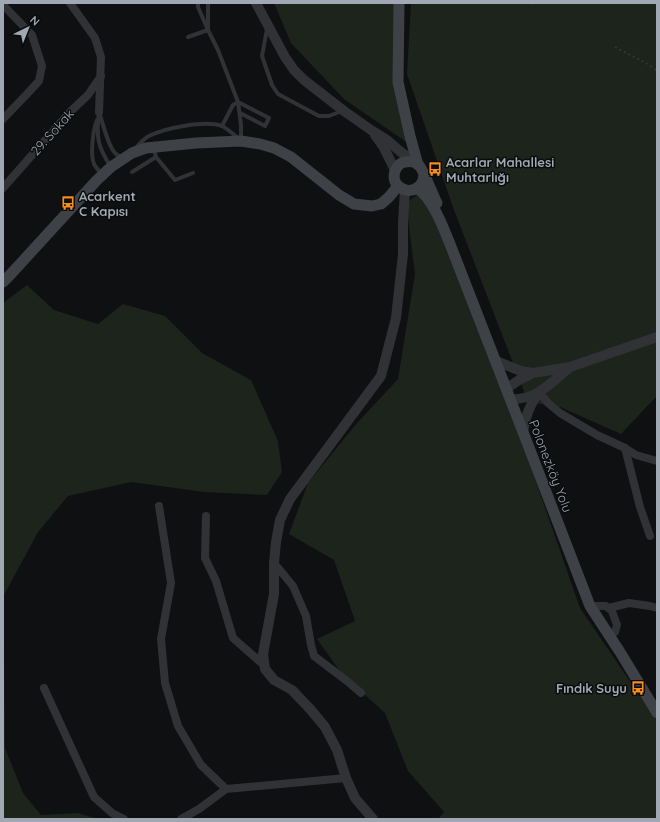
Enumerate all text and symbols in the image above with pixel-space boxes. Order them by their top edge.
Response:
north arrow [8,8,48,48]
text: N [27,13,43,29]
street label: 29. Sokak [27,106,77,158]
place label: Acarlar Mahallesi Muhtarlığı [446,154,554,185]
bus stop icon: Acarlar Mahallesi Muhtarlığı [427,161,443,177]
place label: Acarkent C Kapısı [79,188,136,219]
bus stop icon: Acarkent C Kapısı [60,195,76,211]
street label: Polonezköy Yolu [526,417,576,515]
place label: Fındık Suyu [556,680,627,696]
bus stop icon: Fındık Suyu [630,680,646,696]

